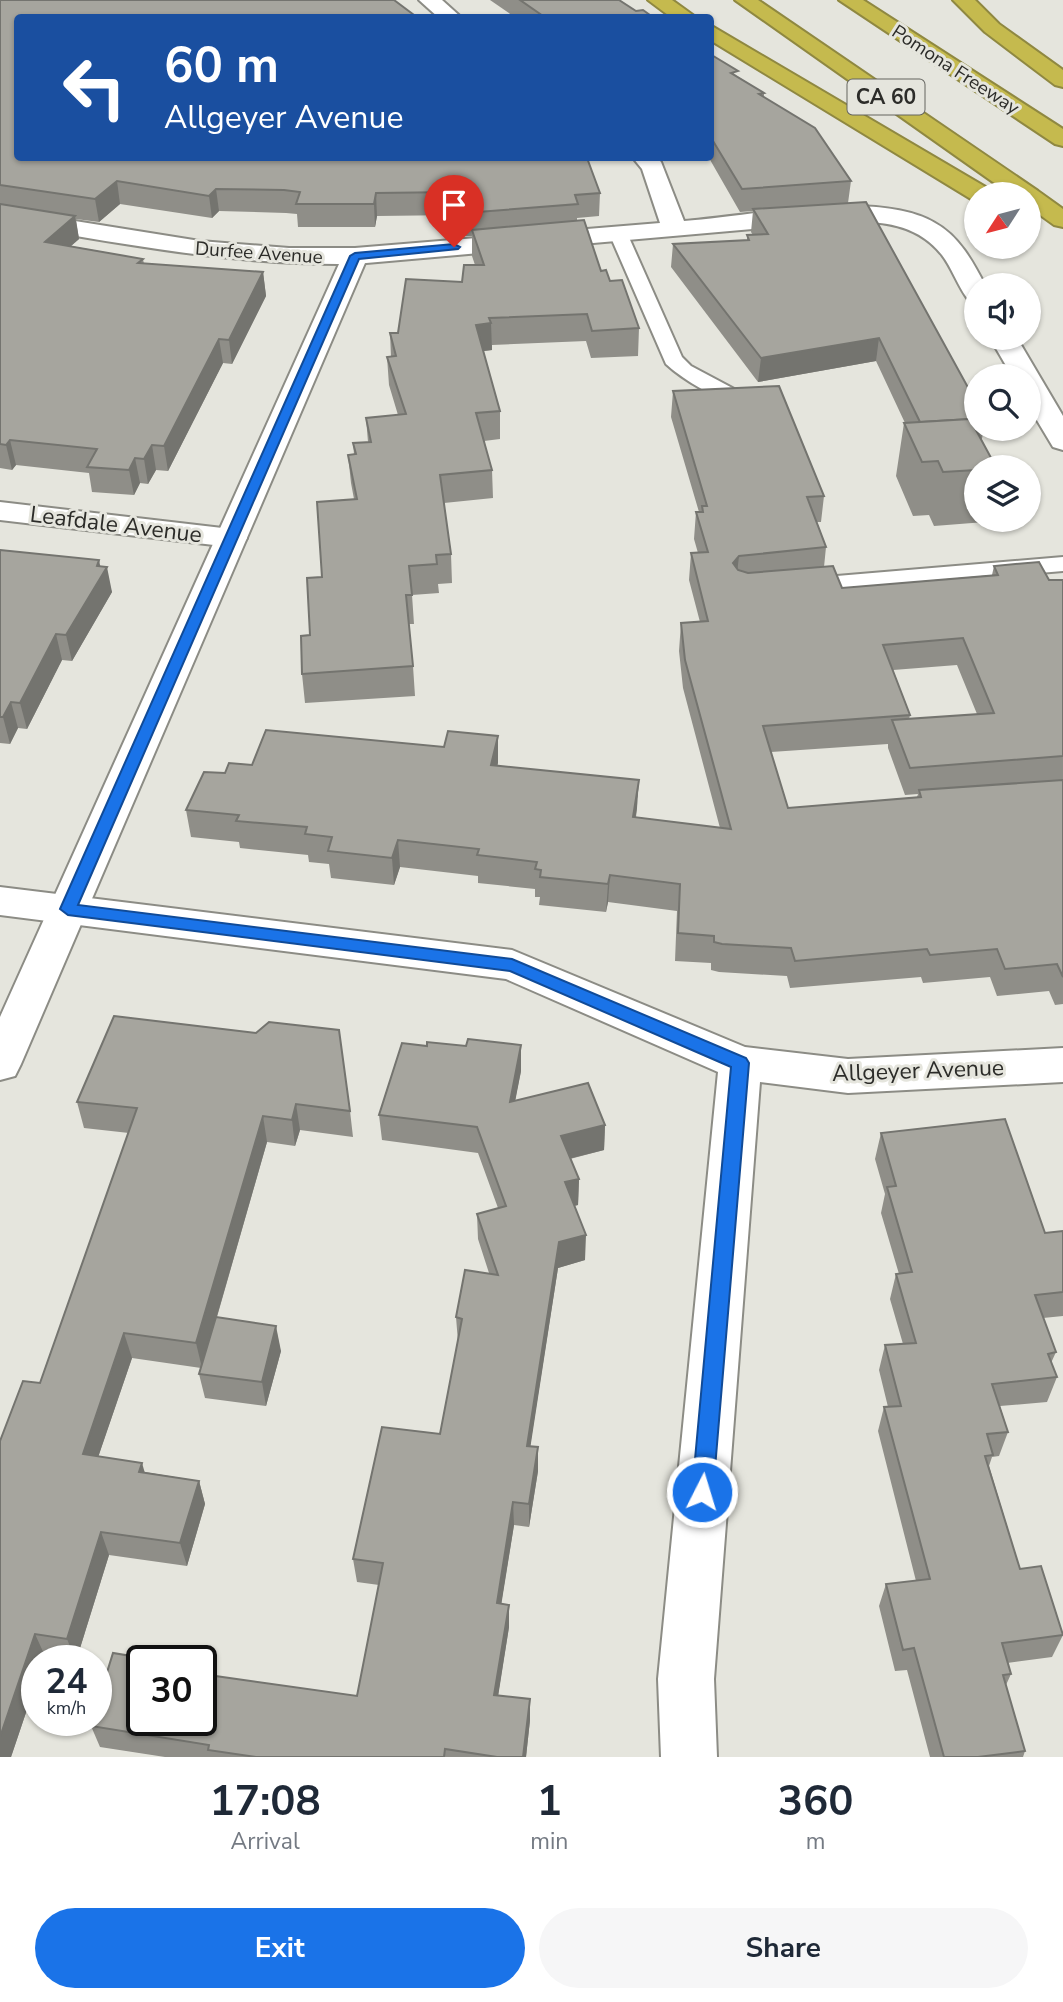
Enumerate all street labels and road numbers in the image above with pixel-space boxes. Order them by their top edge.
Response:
street label: Pomona Freeway [887,19,1024,121]
road number: CA 60 [848,80,924,114]
street label: Durfee Avenue [194,236,324,270]
street label: Leafdale Avenue [28,499,204,550]
street label: Allgeyer Avenue [831,1052,1005,1089]

